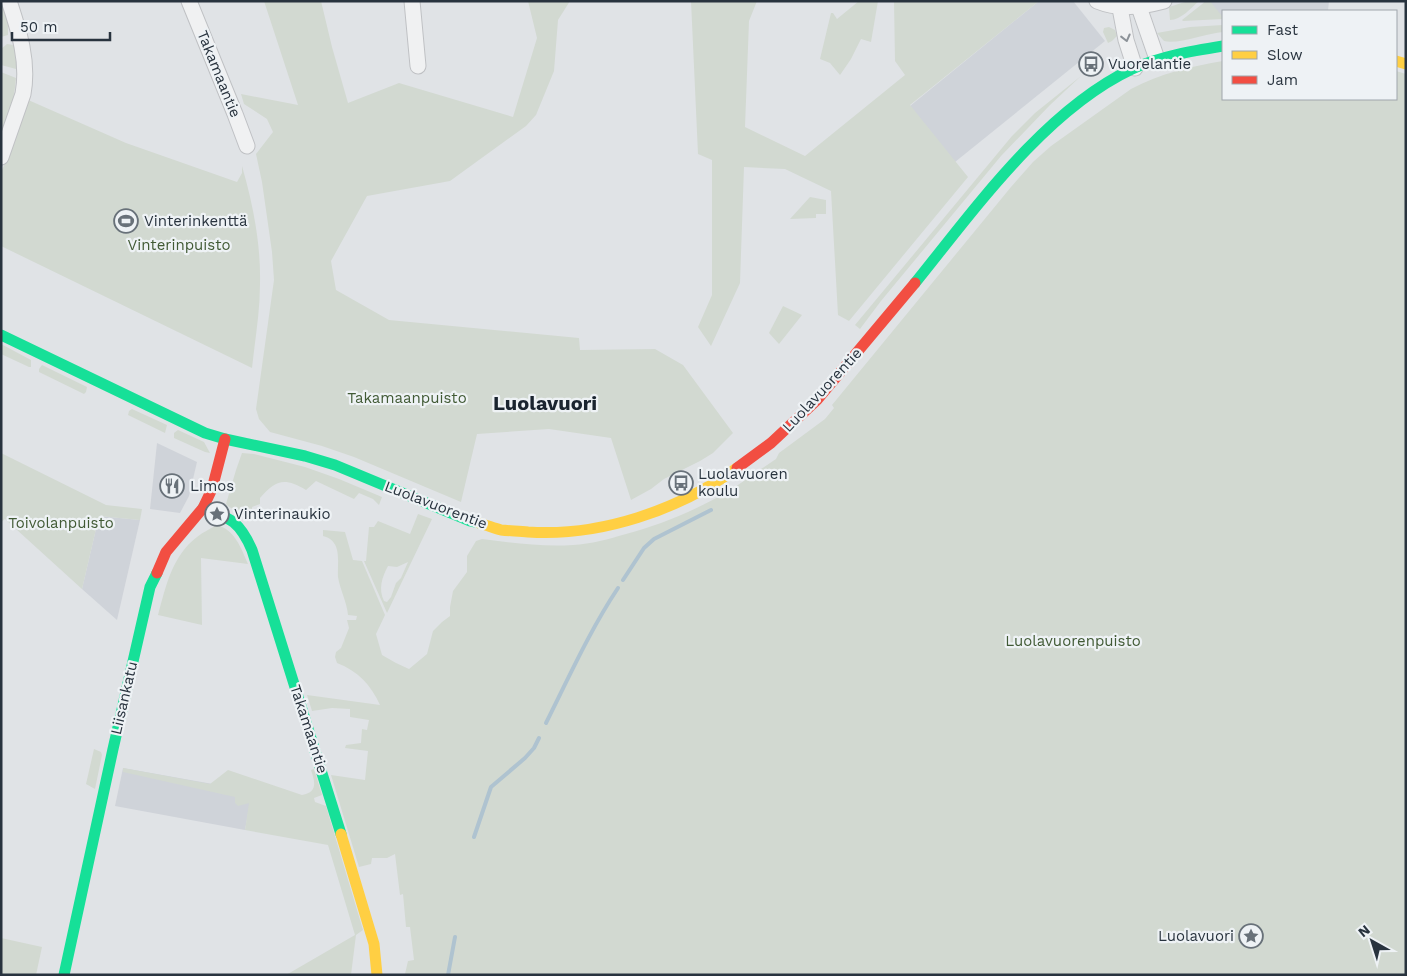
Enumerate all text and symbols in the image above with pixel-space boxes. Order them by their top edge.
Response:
scale bar [12,10,110,42]
legend [1222,10,1397,100]
text: 50 m [20,18,57,36]
text: Fast [1267,21,1299,39]
street label: Takamaantie [193,28,245,120]
one-way arrow [1120,34,1131,42]
text: Slow [1267,46,1303,64]
bus stop icon: Vuorelantie [1078,51,1104,77]
place label: Vuorelantie [1108,55,1191,73]
text: Jam [1267,71,1298,89]
sports icon: Vinterinkenttä [113,208,139,234]
place label: Vinterinkenttä [144,212,248,230]
park label: Vinterinpuisto [127,236,231,254]
street label: Luolavuorentie [778,344,866,436]
park label: Takamaanpuisto [347,389,467,407]
district label: Luolavuori [493,391,597,415]
place label: Luolavuoren koulu [698,465,788,500]
bus stop icon: Luolavuoren koulu [668,470,694,496]
restaurant icon: Limos [159,473,185,499]
place label: Limos [190,477,234,495]
street label: Luolavuorentie [382,477,490,533]
place icon: Vinterinaukio [204,501,230,527]
place label: Vinterinaukio [234,505,330,523]
park label: Toivolanpuisto [8,514,114,532]
park label: Luolavuorenpuisto [1005,632,1141,650]
street label: Liisankatu [107,660,141,736]
street label: Takamaantie [286,682,332,776]
north arrow [1347,916,1397,966]
text: N [1355,921,1373,940]
place icon: Luolavuori [1238,923,1264,949]
place label: Luolavuori [1158,927,1234,945]

